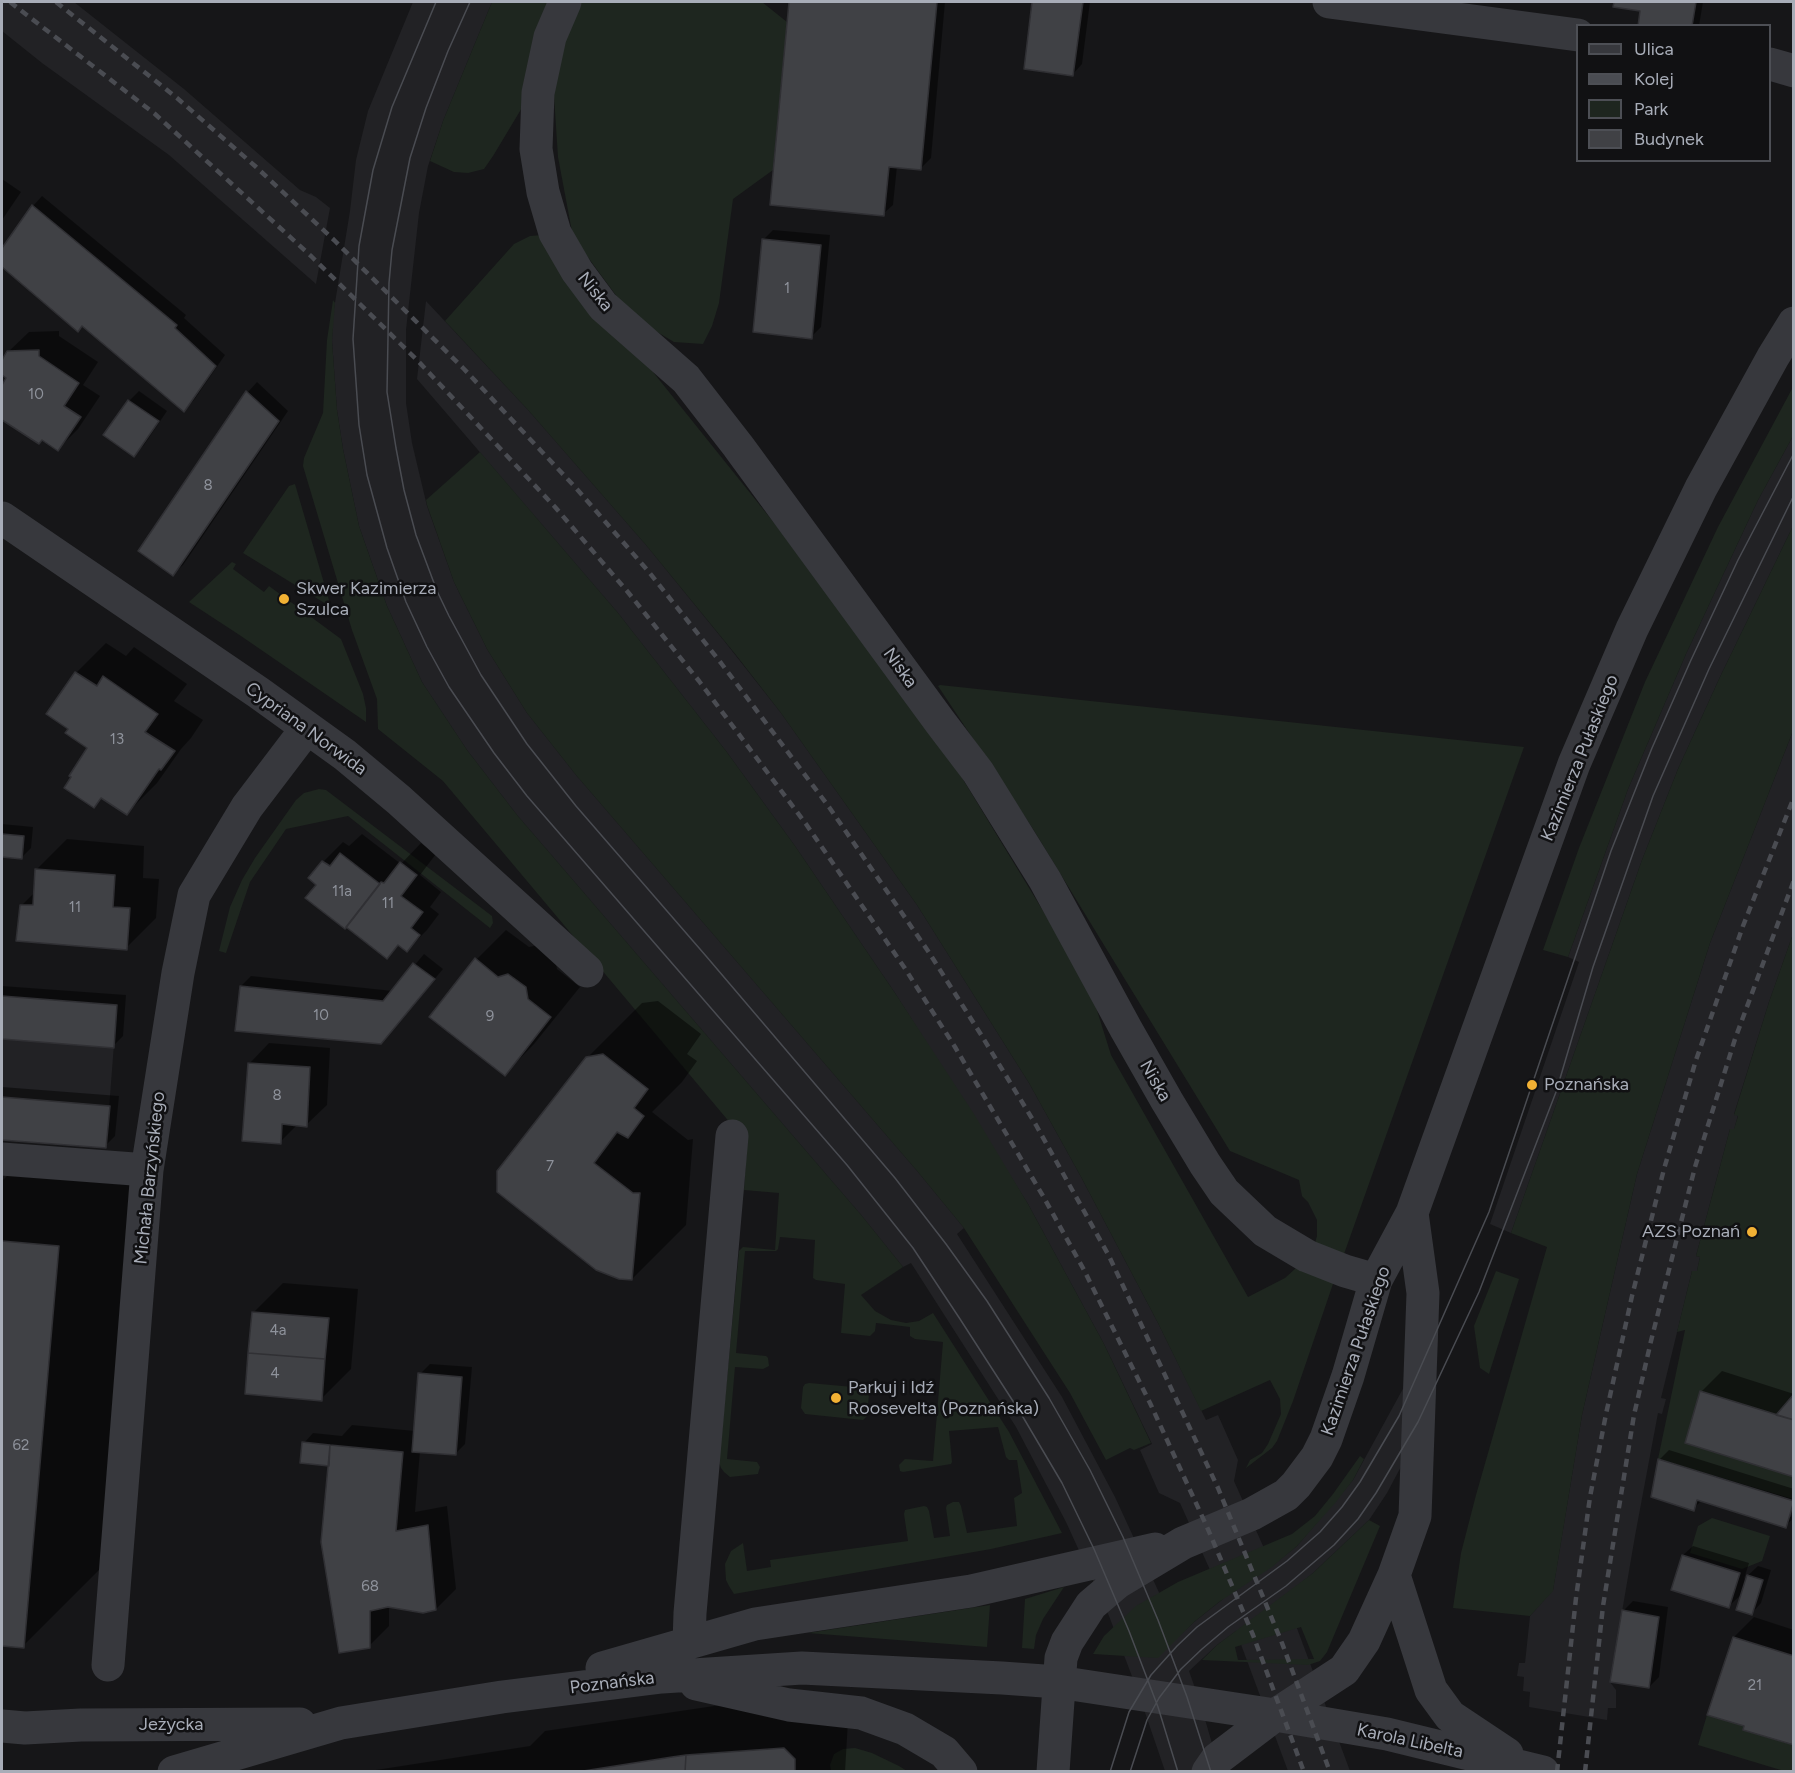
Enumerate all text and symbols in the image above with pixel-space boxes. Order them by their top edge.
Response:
legend [1576,24,1771,162]
text: Ulica [1634,38,1674,60]
text: Kolej [1634,68,1674,90]
text: Park [1634,98,1668,120]
text: Budynek [1634,128,1704,150]
street label: Niska [573,268,617,316]
house number: 1 [784,280,790,298]
house number: 10 [28,386,44,404]
house number: 8 [203,477,213,495]
place label: Skwer Kazimierza Szulca [296,578,436,620]
marker: Skwer Kazimierza Szulca [277,592,291,606]
street label: Niska [878,644,922,692]
street label: Kazimierza Pułaskiego [1537,672,1623,844]
street label: Cypriana Norwida [241,678,371,780]
house number: 13 [110,731,124,749]
house number: 11a [332,883,352,901]
house number: 11 [382,895,394,913]
house number: 11 [69,899,81,917]
house number: 10 [313,1007,329,1025]
house number: 9 [486,1008,494,1026]
street label: Niska [1135,1056,1175,1106]
place label: Poznańska [1544,1074,1629,1096]
marker: Poznańska [1525,1078,1539,1092]
house number: 8 [272,1087,282,1105]
street label: Michała Barzyńskiego [130,1090,170,1266]
house number: 7 [546,1158,554,1176]
place label: AZS Poznań [1642,1221,1740,1243]
marker: AZS Poznań [1745,1225,1759,1239]
street label: Kazimierza Pułaskiego [1317,1263,1395,1439]
house number: 4a [270,1322,286,1340]
house number: 4 [270,1365,280,1383]
place label: Parkuj i Idź Roosevelta (Poznańska) [848,1377,1039,1420]
marker: Parkuj i Idź Roosevelta (Poznańska) [829,1391,843,1405]
house number: 62 [13,1437,29,1455]
house number: 68 [361,1578,379,1596]
street label: Poznańska [569,1667,655,1699]
house number: 21 [1748,1677,1762,1695]
street label: Jeżycka [139,1714,203,1736]
street label: Karola Libelta [1355,1719,1465,1763]

